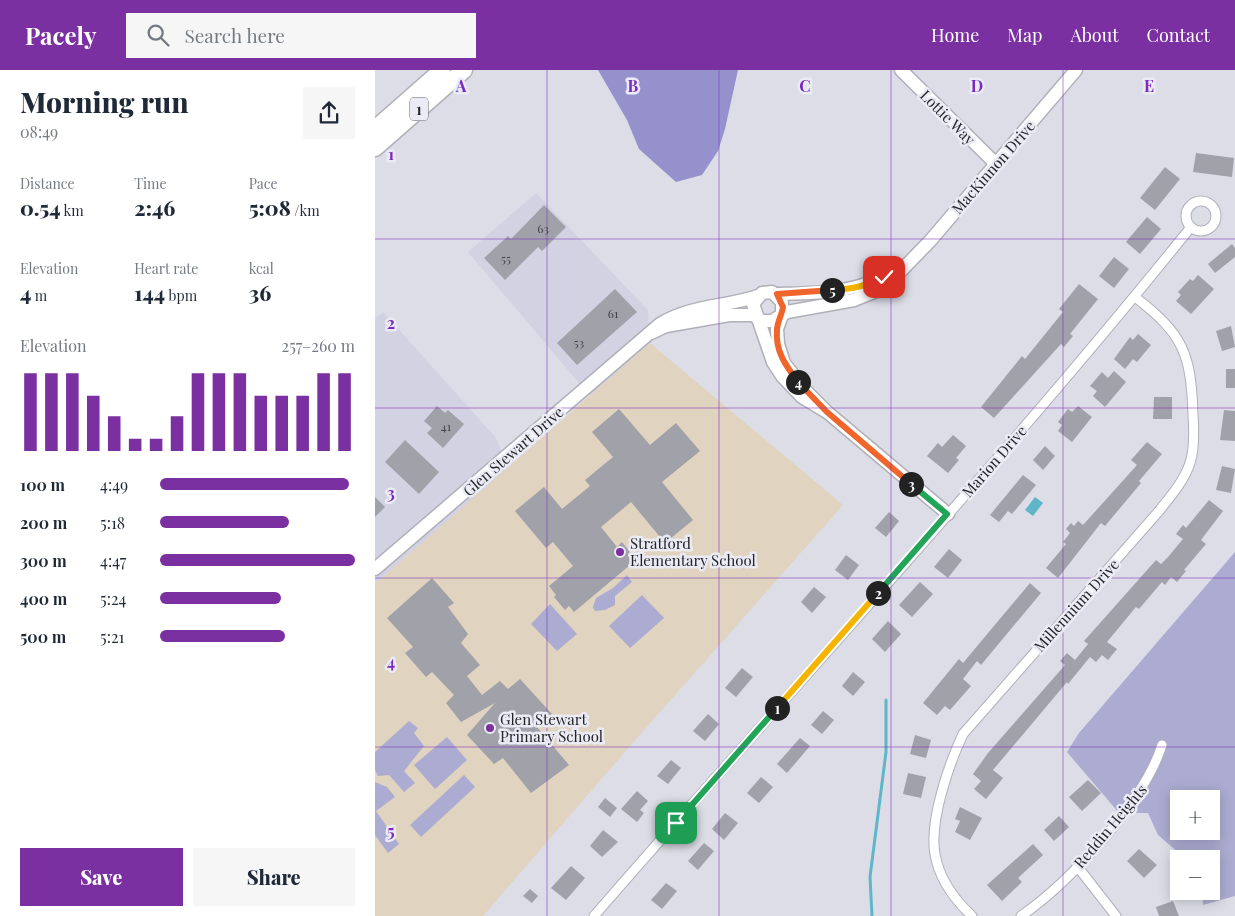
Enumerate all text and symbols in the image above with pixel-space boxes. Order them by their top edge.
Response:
search box [126,13,476,58]
text: Pacely [25,19,96,51]
icon: search [144,21,172,49]
text: Search here [184,22,285,48]
text: Home [931,23,979,47]
text: Map [1007,23,1042,47]
text: About [1070,23,1119,47]
text: Contact [1147,23,1210,47]
text: A [455,75,467,96]
text: B [628,75,639,96]
text: C [799,75,811,96]
text: D [971,75,983,96]
text: E [1144,75,1154,96]
text: Morning run [20,83,189,120]
street label: Lottie Way [916,85,980,149]
button: share [303,87,355,139]
road number: 1 [410,98,428,120]
street label: MacKinnon Drive [947,116,1039,218]
text: 08:49 [20,121,58,142]
text: 1 [388,143,394,164]
text: Distance [20,174,75,193]
text: Time [134,174,167,193]
text: Pace [249,174,278,193]
text: 0.54 [20,193,61,221]
text: 2:46 [134,193,175,221]
text: 5:08 [249,193,291,221]
text: km [61,201,84,220]
text: /km [291,201,320,220]
house number: 63 [537,220,549,236]
house number: 55 [501,250,511,266]
pin [863,256,905,298]
text: Elevation [20,259,78,278]
text: Heart rate [134,259,198,278]
text: kcal [249,259,274,278]
icon: check [870,263,898,291]
text: 4 [20,278,31,306]
text: 144 [134,278,165,306]
text: 36 [249,278,271,306]
pin: 5 [819,278,845,302]
text: 5 [829,281,836,300]
text: m [31,286,47,305]
text: bpm [165,286,197,305]
house number: 61 [608,305,619,321]
text: 2 [387,312,395,333]
house number: 53 [574,334,584,350]
text: Elevation [20,335,87,356]
text: 257–260 m [282,335,355,356]
pin: 4 [785,370,811,394]
text: 4 [795,373,802,392]
street label: Glen Stewart Drive [459,402,567,500]
house number: 41 [441,418,452,434]
street label: Marion Drive [957,421,1031,501]
pin: 3 [899,472,923,496]
text: 100 m [20,474,65,495]
text: 4:49 [100,474,128,495]
text: 3 [908,475,915,494]
text: 3 [387,482,395,503]
text: 200 m [20,512,67,533]
text: 5:18 [100,512,125,533]
place label: Stratford Elementary School [630,533,756,570]
marker: Stratford Elementary School [614,546,626,558]
text: 300 m [20,550,67,571]
text: 4:47 [100,550,126,571]
street label: Millennium Drive [1029,554,1123,656]
pin: 2 [865,580,891,606]
text: 2 [875,584,882,603]
text: 400 m [20,588,67,609]
text: 5:24 [100,588,126,609]
text: 500 m [20,626,66,647]
text: 5:21 [100,626,124,647]
text: 4 [387,651,395,672]
pin: 1 [765,696,789,720]
text: 1 [775,699,780,718]
place label: Glen Stewart Primary School [500,709,603,746]
marker: Glen Stewart Primary School [484,722,496,734]
street label: Reddin Heights [1069,780,1151,872]
map controls [1170,790,1220,900]
button: + [1170,790,1220,840]
pin [655,802,697,844]
icon: arrive [662,809,690,837]
text: 5 [387,820,395,841]
button: Save [20,848,183,906]
button: Share [193,848,355,906]
button: − [1170,850,1220,900]

